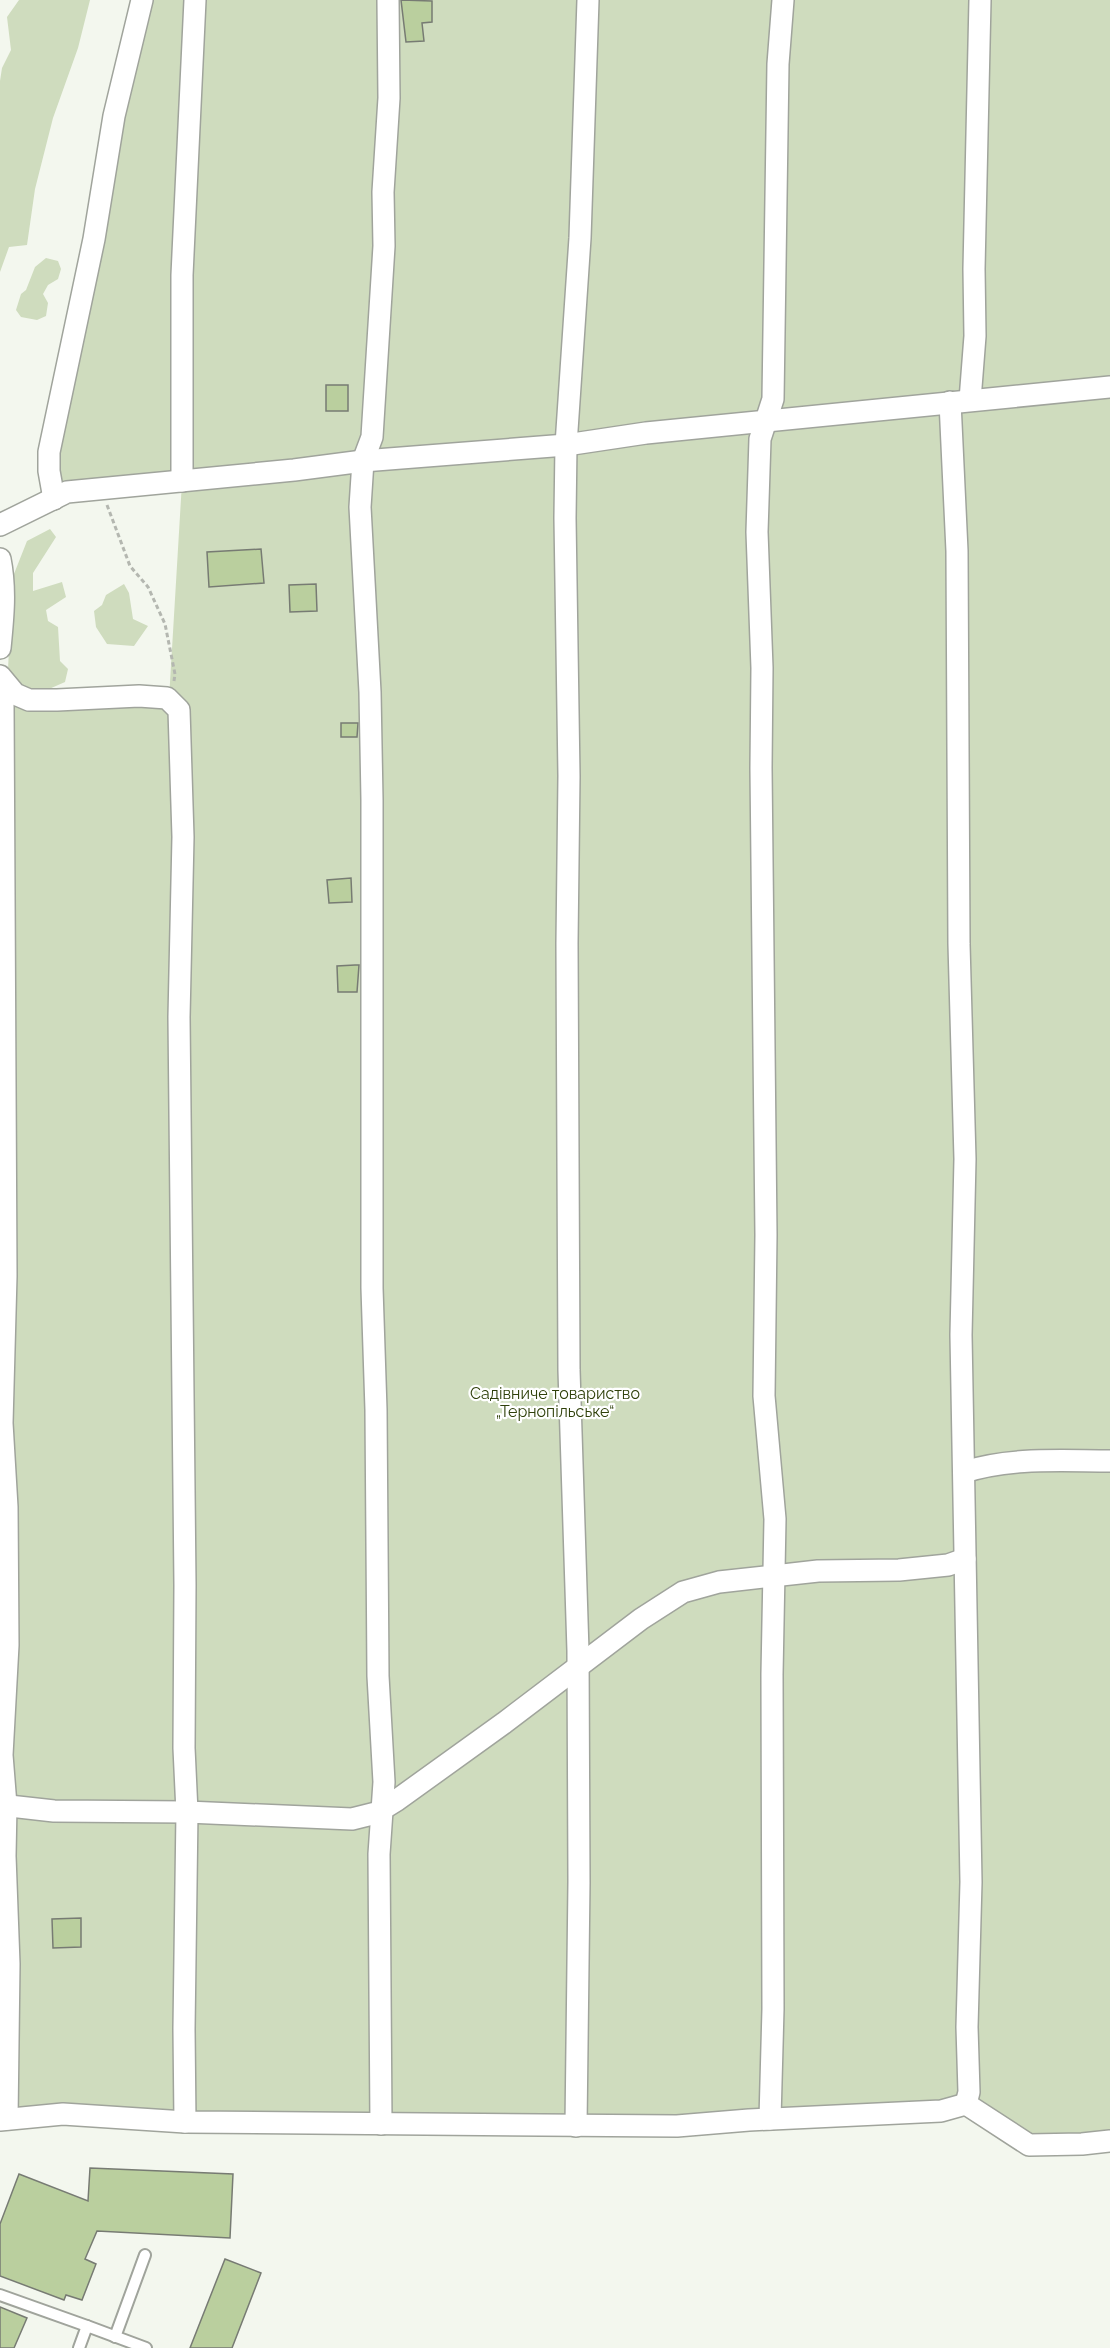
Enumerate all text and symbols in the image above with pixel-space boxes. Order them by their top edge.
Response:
park label: Садівниче товариство „Тернопільське“ [470,1384,640,1421]

